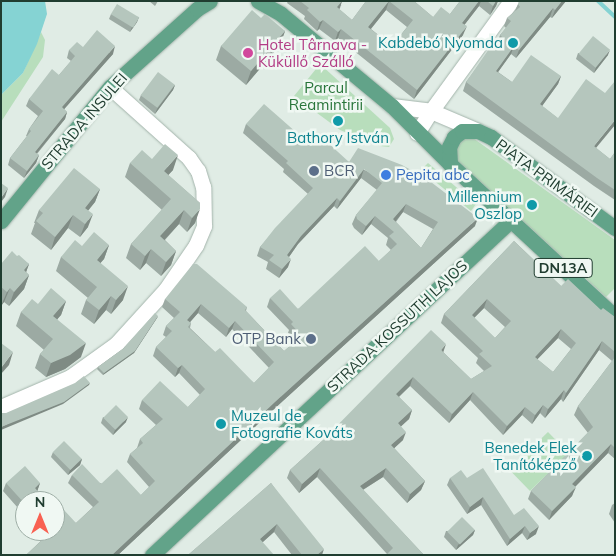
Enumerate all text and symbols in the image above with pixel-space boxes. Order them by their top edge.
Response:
place label: Kabdebó Nyomda [378,34,503,52]
place label: Hotel Târnava - Küküllő Szálló [258,35,367,70]
marker: Kabdebó Nyomda [507,37,519,49]
marker: Hotel Târnava - Küküllő Szálló [242,47,254,59]
street label: STRADA INSULEI [37,69,131,173]
park label: Parcul Reamintirii [289,78,363,113]
marker: Bathory István [332,115,344,127]
place label: Bathory István [287,129,389,147]
street label: PIAȚA PRIMĂRIEI [493,135,601,221]
place label: BCR [324,162,355,180]
marker: BCR [308,165,320,177]
place label: Pepita abc [396,166,470,184]
marker: Pepita abc [380,169,392,181]
place label: Millennium Oszlop [447,187,522,222]
marker: Millennium Oszlop [526,199,538,211]
street label: STRADA KOSSUTH LAJOS [323,256,471,396]
road number: DN13A [533,256,593,280]
place label: OTP Bank [232,330,301,348]
marker: OTP Bank [305,333,317,345]
place label: Muzeul de Fotografie Kováts [231,406,353,441]
marker: Muzeul de Fotografie Kováts [215,418,227,430]
place label: Benedek Elek Tanítóképző [485,438,577,473]
marker: Benedek Elek Tanítóképző [581,450,593,462]
north arrow [15,491,65,541]
text: N [35,493,45,511]

